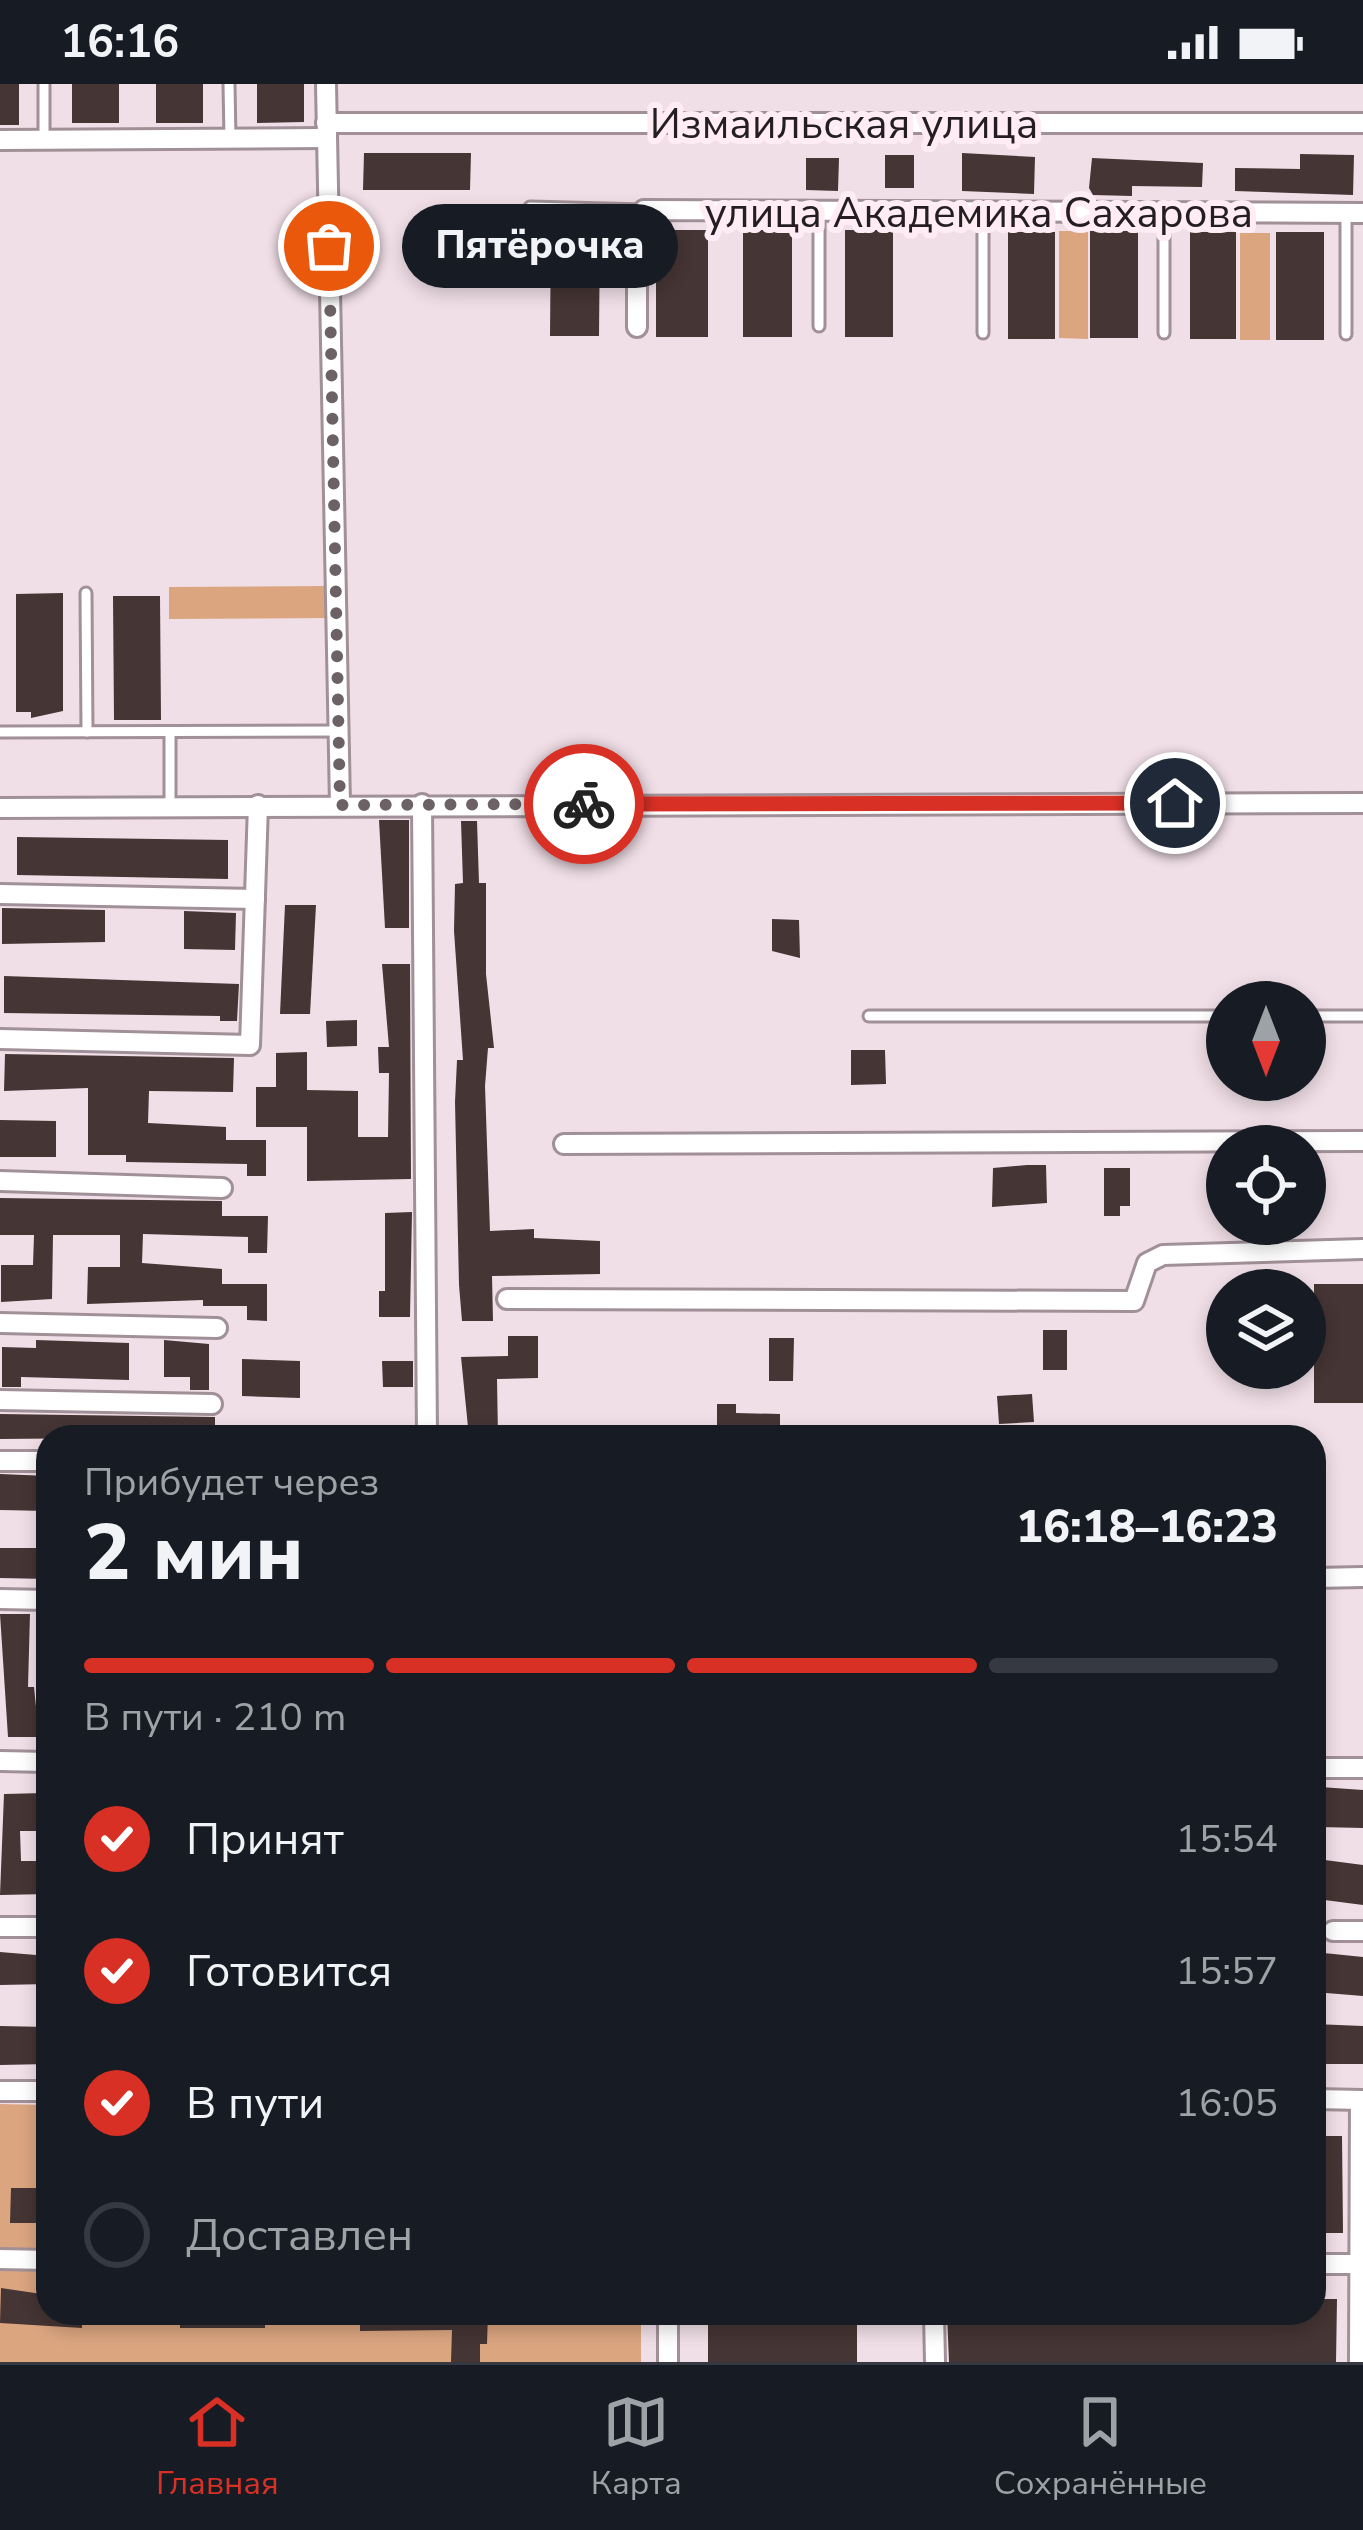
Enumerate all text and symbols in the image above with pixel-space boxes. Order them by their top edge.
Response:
text: 16:16 [60,12,179,73]
street label: Измаильская улица [650,96,1038,153]
street label: улица Академика Сахарова [705,185,1253,242]
pin [278,195,380,297]
callout: Пятёрочка [401,204,677,288]
icon: bag [296,213,362,279]
text: Пятёрочка [435,219,645,272]
courier [524,744,644,864]
pin [1124,752,1226,854]
icon: home [1142,770,1208,836]
icon: bike [551,771,617,837]
north arrow [1206,981,1326,1101]
map controls [1206,981,1326,1389]
button: locate [1206,1125,1326,1245]
button: layers [1206,1269,1326,1389]
text: Прибудет через [84,1456,379,1509]
text: 16:18–16:23 [1016,1497,1278,1558]
text: 2 мин [84,1500,304,1607]
text: В пути · 210 m [84,1691,346,1744]
icon: check [84,1806,150,1872]
text: Принят [186,1809,344,1870]
text: 15:54 [1176,1813,1278,1866]
icon: check [84,1938,150,2004]
text: Готовится [186,1941,392,2002]
text: 15:57 [1176,1945,1278,1998]
icon: check [84,2070,150,2136]
text: В пути [186,2073,324,2134]
text: 16:05 [1176,2077,1278,2130]
text: Доставлен [186,2205,413,2266]
tab: Главная [156,2389,279,2506]
tab: Карта [591,2389,682,2506]
tab: Сохранённые [994,2389,1207,2506]

